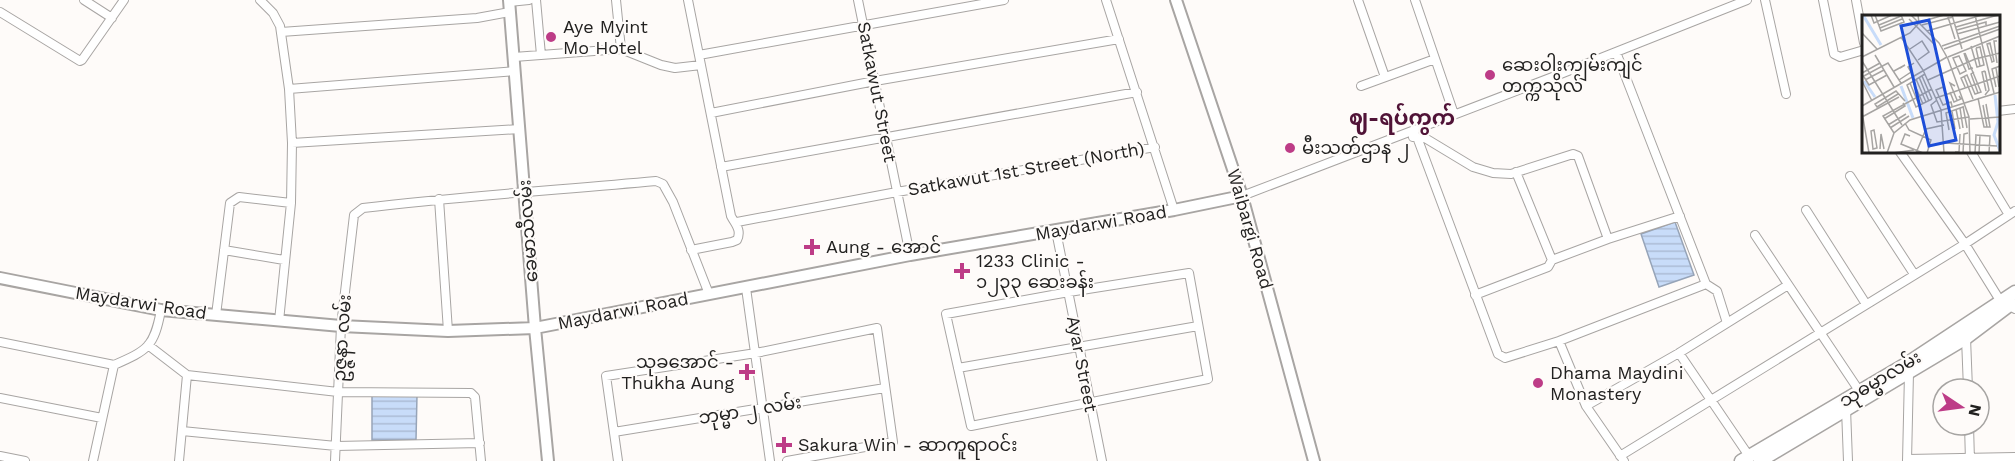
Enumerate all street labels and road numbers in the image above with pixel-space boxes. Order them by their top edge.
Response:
street label: Satkawut Street [854,20,902,164]
street label: Satkawut 1st Street (North) [906,137,1146,200]
street label: Waibargi Road [1223,166,1278,292]
street label: ခေမာသီလမ်း [510,179,542,283]
street label: Maydarwi Road [1034,201,1168,244]
street label: Maydarwi Road [74,282,208,323]
street label: Maydarwi Road [556,288,690,334]
street label: ဥဇ္ဇနာ လမ်း [326,293,360,383]
street label: Ayar Street [1063,314,1102,414]
street label: သုဓမ္မာလမ်း [1834,344,1927,416]
street label: ဘုမ္မာ ၂ လမ်း [697,389,804,433]

